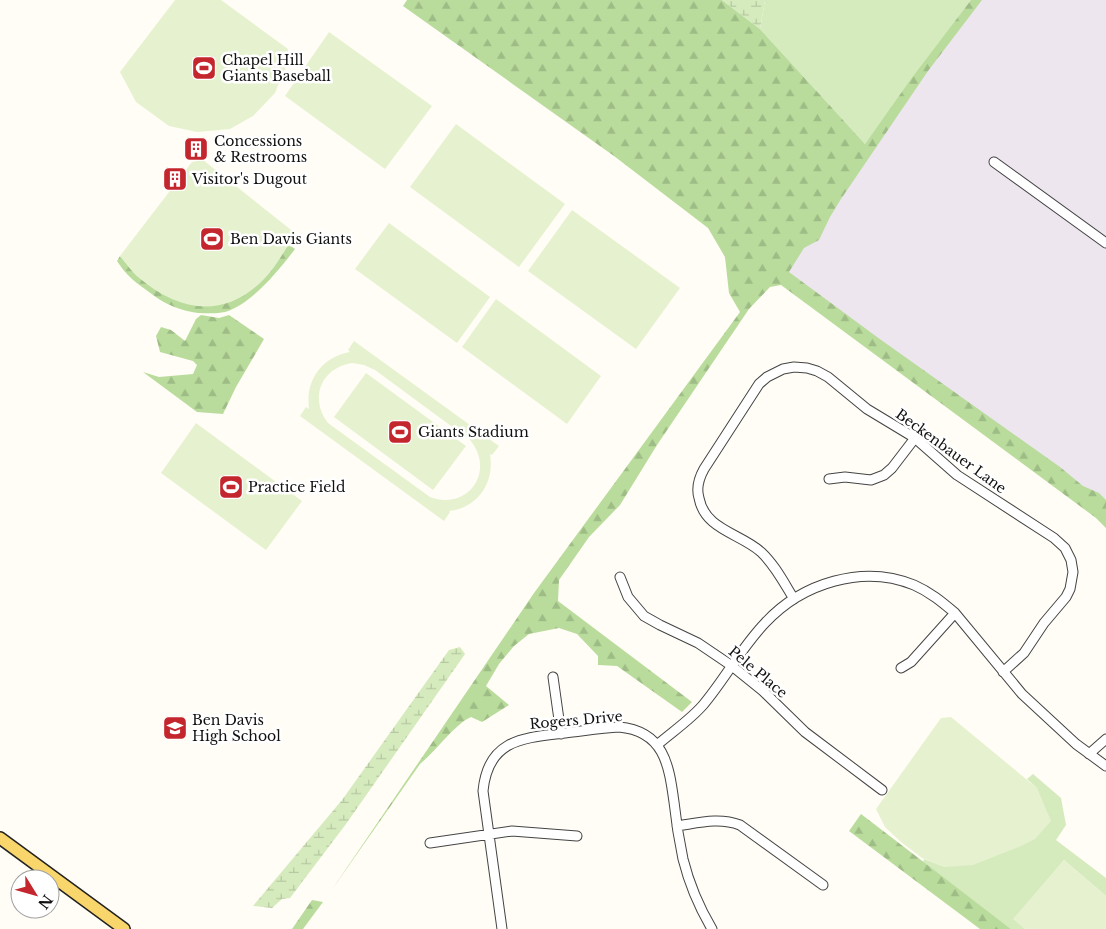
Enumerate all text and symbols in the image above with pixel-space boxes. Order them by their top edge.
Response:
place label: Chapel Hill Giants Baseball [222,51,331,85]
sports icon: Chapel Hill Giants Baseball [191,55,217,81]
place label: Concessions & Restrooms [214,132,307,166]
building icon: Concessions & Restrooms [183,136,209,162]
building icon: Visitor's Dugout [162,166,188,192]
place label: Visitor's Dugout [191,170,308,188]
sports icon: Ben Davis Giants [199,226,225,252]
place label: Ben Davis Giants [230,230,352,248]
street label: Beckenbauer Lane [892,405,1010,497]
sports icon: Giants Stadium [387,419,413,445]
place label: Giants Stadium [418,423,529,441]
sports icon: Practice Field [218,474,244,500]
place label: Practice Field [248,478,346,496]
street label: Pele Place [725,642,791,702]
street label: Rogers Drive [529,707,623,733]
place label: Ben Davis High School [192,711,281,745]
school or university icon: Ben Davis High School [162,715,188,741]
north arrow [10,869,60,919]
text: N [34,891,57,912]

